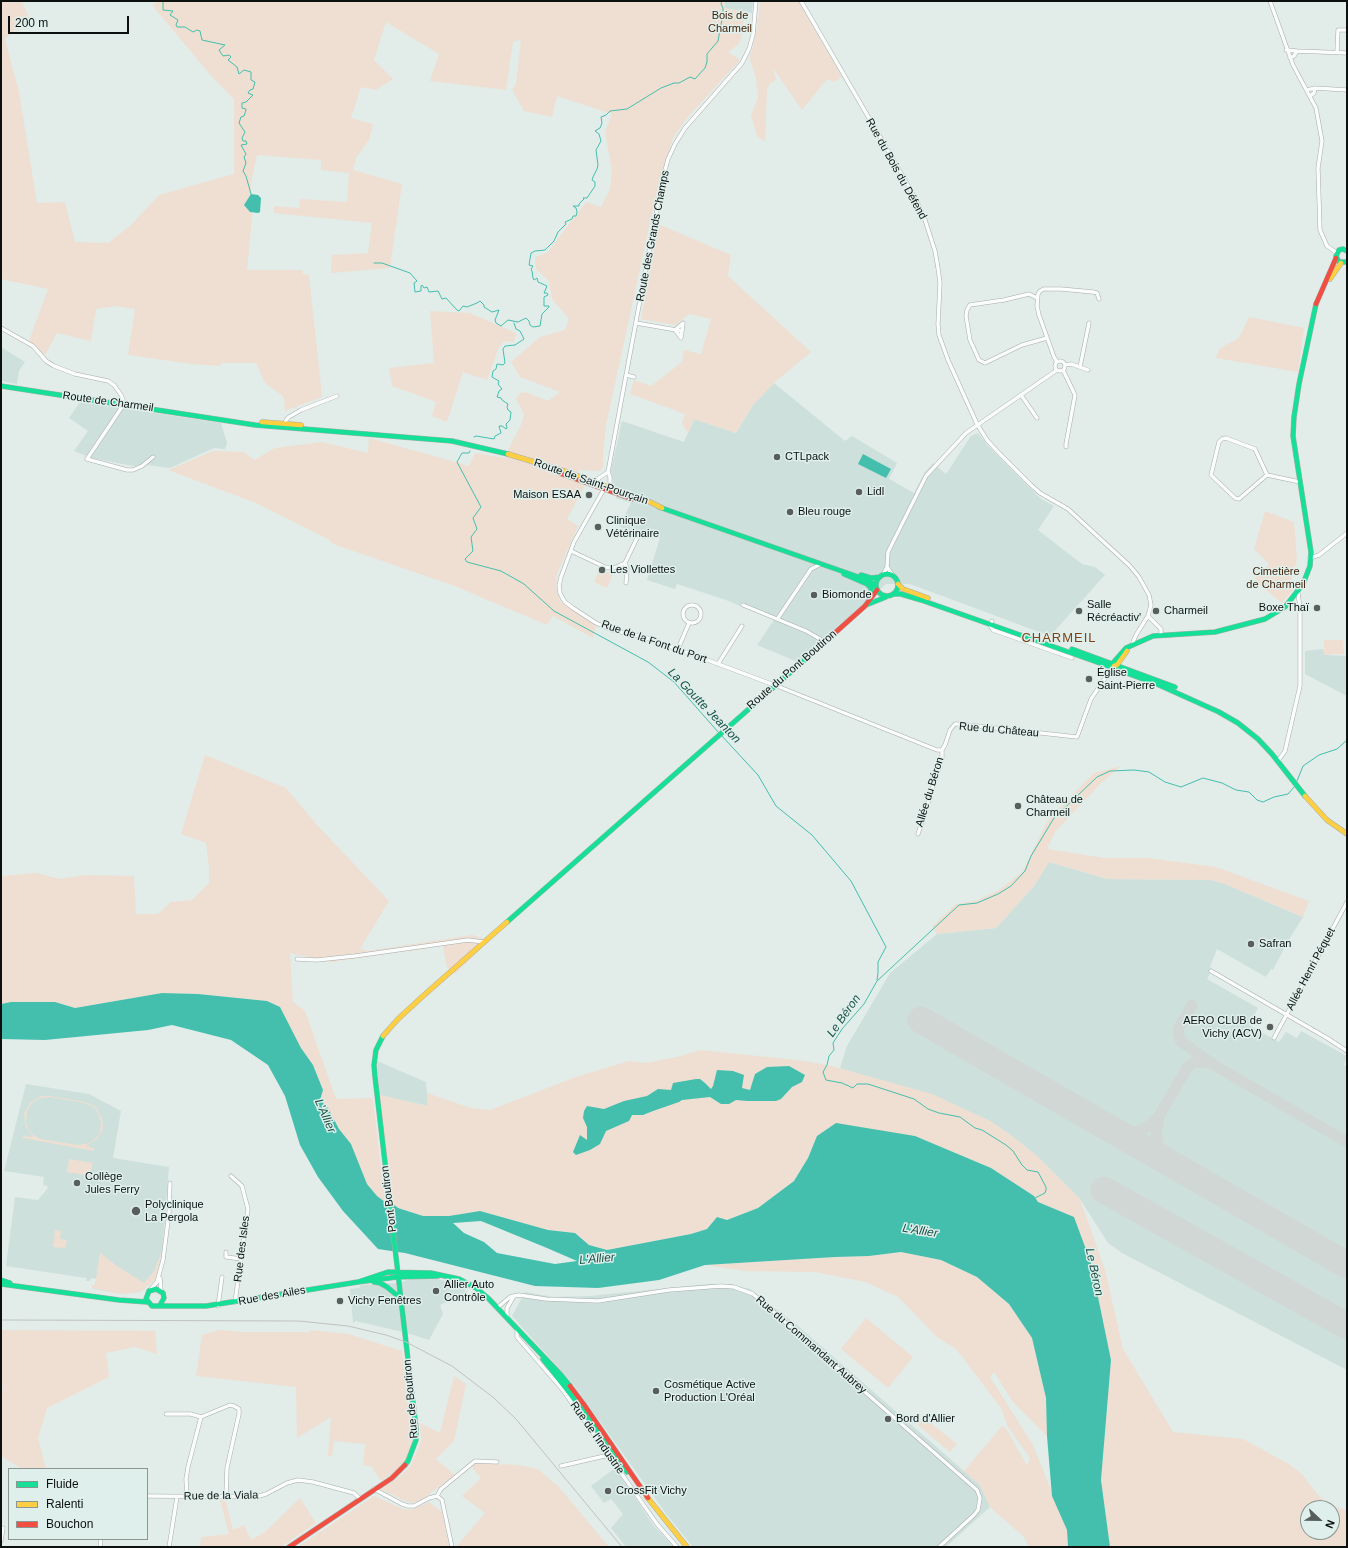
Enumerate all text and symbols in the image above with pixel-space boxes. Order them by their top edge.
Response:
scale bar [10,8,131,34]
park label: Bois de Charmeil [708,9,752,35]
text: 200 m [15,16,48,30]
street label: Rue du Bois du Défend [863,116,929,222]
street label: Route des Grands Champs [634,169,672,303]
street label: Route de Charmeil [62,389,154,415]
place label: CTLpack [785,450,829,464]
marker: CTLpack [772,452,782,462]
street label: Route de Saint-Pourçain [532,456,650,508]
place label: Lidl [867,485,884,499]
marker: Lidl [854,487,864,497]
place label: Maison ESAA [513,488,581,502]
marker: Maison ESAA [584,490,594,500]
place label: Bleu rouge [798,505,851,519]
marker: Bleu rouge [785,507,795,517]
place label: Clinique Vétérinaire [606,514,659,540]
marker: Clinique Vétérinaire [593,522,603,532]
place label: Les Viollettes [610,563,675,577]
marker: Les Viollettes [597,565,607,575]
park label: Cimetière de Charmeil [1246,565,1306,591]
place label: Biomonde [822,588,872,602]
marker: Biomonde [809,590,819,600]
place label: Salle Récréactiv' [1087,598,1141,624]
place label: Boxe Thaï [1259,601,1309,615]
marker: Boxe Thaï [1312,603,1322,613]
place label: Charmeil [1164,604,1208,618]
marker: Salle Récréactiv' [1074,606,1084,616]
marker: Charmeil [1151,606,1161,616]
street label: Rue de la Font du Port [600,618,708,666]
street label: Route du Pont Boutiron [745,628,839,712]
district label: CHARMEIL [1021,630,1097,646]
water label: La Goutte Jeanton [665,665,743,747]
place label: Église Saint-Pierre [1097,666,1155,692]
marker: Église Saint-Pierre [1084,674,1094,684]
street label: Rue du Château [959,720,1039,740]
street label: Allée du Béron [913,756,947,828]
place label: Château de Charmeil [1026,793,1083,819]
marker: Château de Charmeil [1013,801,1023,811]
street label: Allée Henri Péquet [1284,925,1338,1013]
place label: Safran [1259,937,1291,951]
marker: Safran [1246,939,1256,949]
water label: Le Béron [824,992,864,1040]
place label: AERO CLUB de Vichy (ACV) [1183,1014,1262,1040]
marker: AERO CLUB de Vichy (ACV) [1265,1022,1275,1032]
water label: L'Allier [311,1097,339,1135]
street label: Pont Boutiron [378,1165,400,1233]
place label: Collège Jules Ferry [85,1170,139,1196]
marker: Collège Jules Ferry [72,1178,82,1188]
place label: Polyclinique La Pergola [145,1198,204,1224]
marker: Polyclinique La Pergola [130,1205,142,1217]
street label: Rue des Isles [231,1215,253,1283]
water label: L'Allier [901,1221,939,1241]
water label: Le Béron [1082,1247,1106,1297]
water label: L'Allier [579,1250,615,1268]
place label: Allier Auto Contrôle [444,1278,494,1304]
street label: Rue des Ailes [237,1284,307,1308]
marker: Allier Auto Contrôle [431,1286,441,1296]
street label: Rue du Commandant Aubrey [753,1293,869,1397]
place label: Vichy Fenêtres [348,1294,421,1308]
marker: Vichy Fenêtres [335,1296,345,1306]
street label: Rue de Boutiron [401,1359,421,1439]
place label: Cosmétique Active Production L'Oréal [664,1378,756,1404]
marker: Cosmétique Active Production L'Oréal [651,1386,661,1396]
street label: Rue de l'Industrie [567,1399,627,1477]
place label: Bord d'Allier [896,1412,955,1426]
marker: Bord d'Allier [883,1414,893,1424]
legend [8,1468,148,1540]
text: Fluide [46,1477,79,1491]
place label: CrossFit Vichy [616,1484,687,1498]
marker: CrossFit Vichy [603,1486,613,1496]
street label: Rue de la Viala [184,1489,258,1503]
text: Ralenti [46,1497,83,1511]
north arrow [1300,1500,1340,1540]
text: Bouchon [46,1517,93,1531]
text: N [1323,1518,1337,1530]

